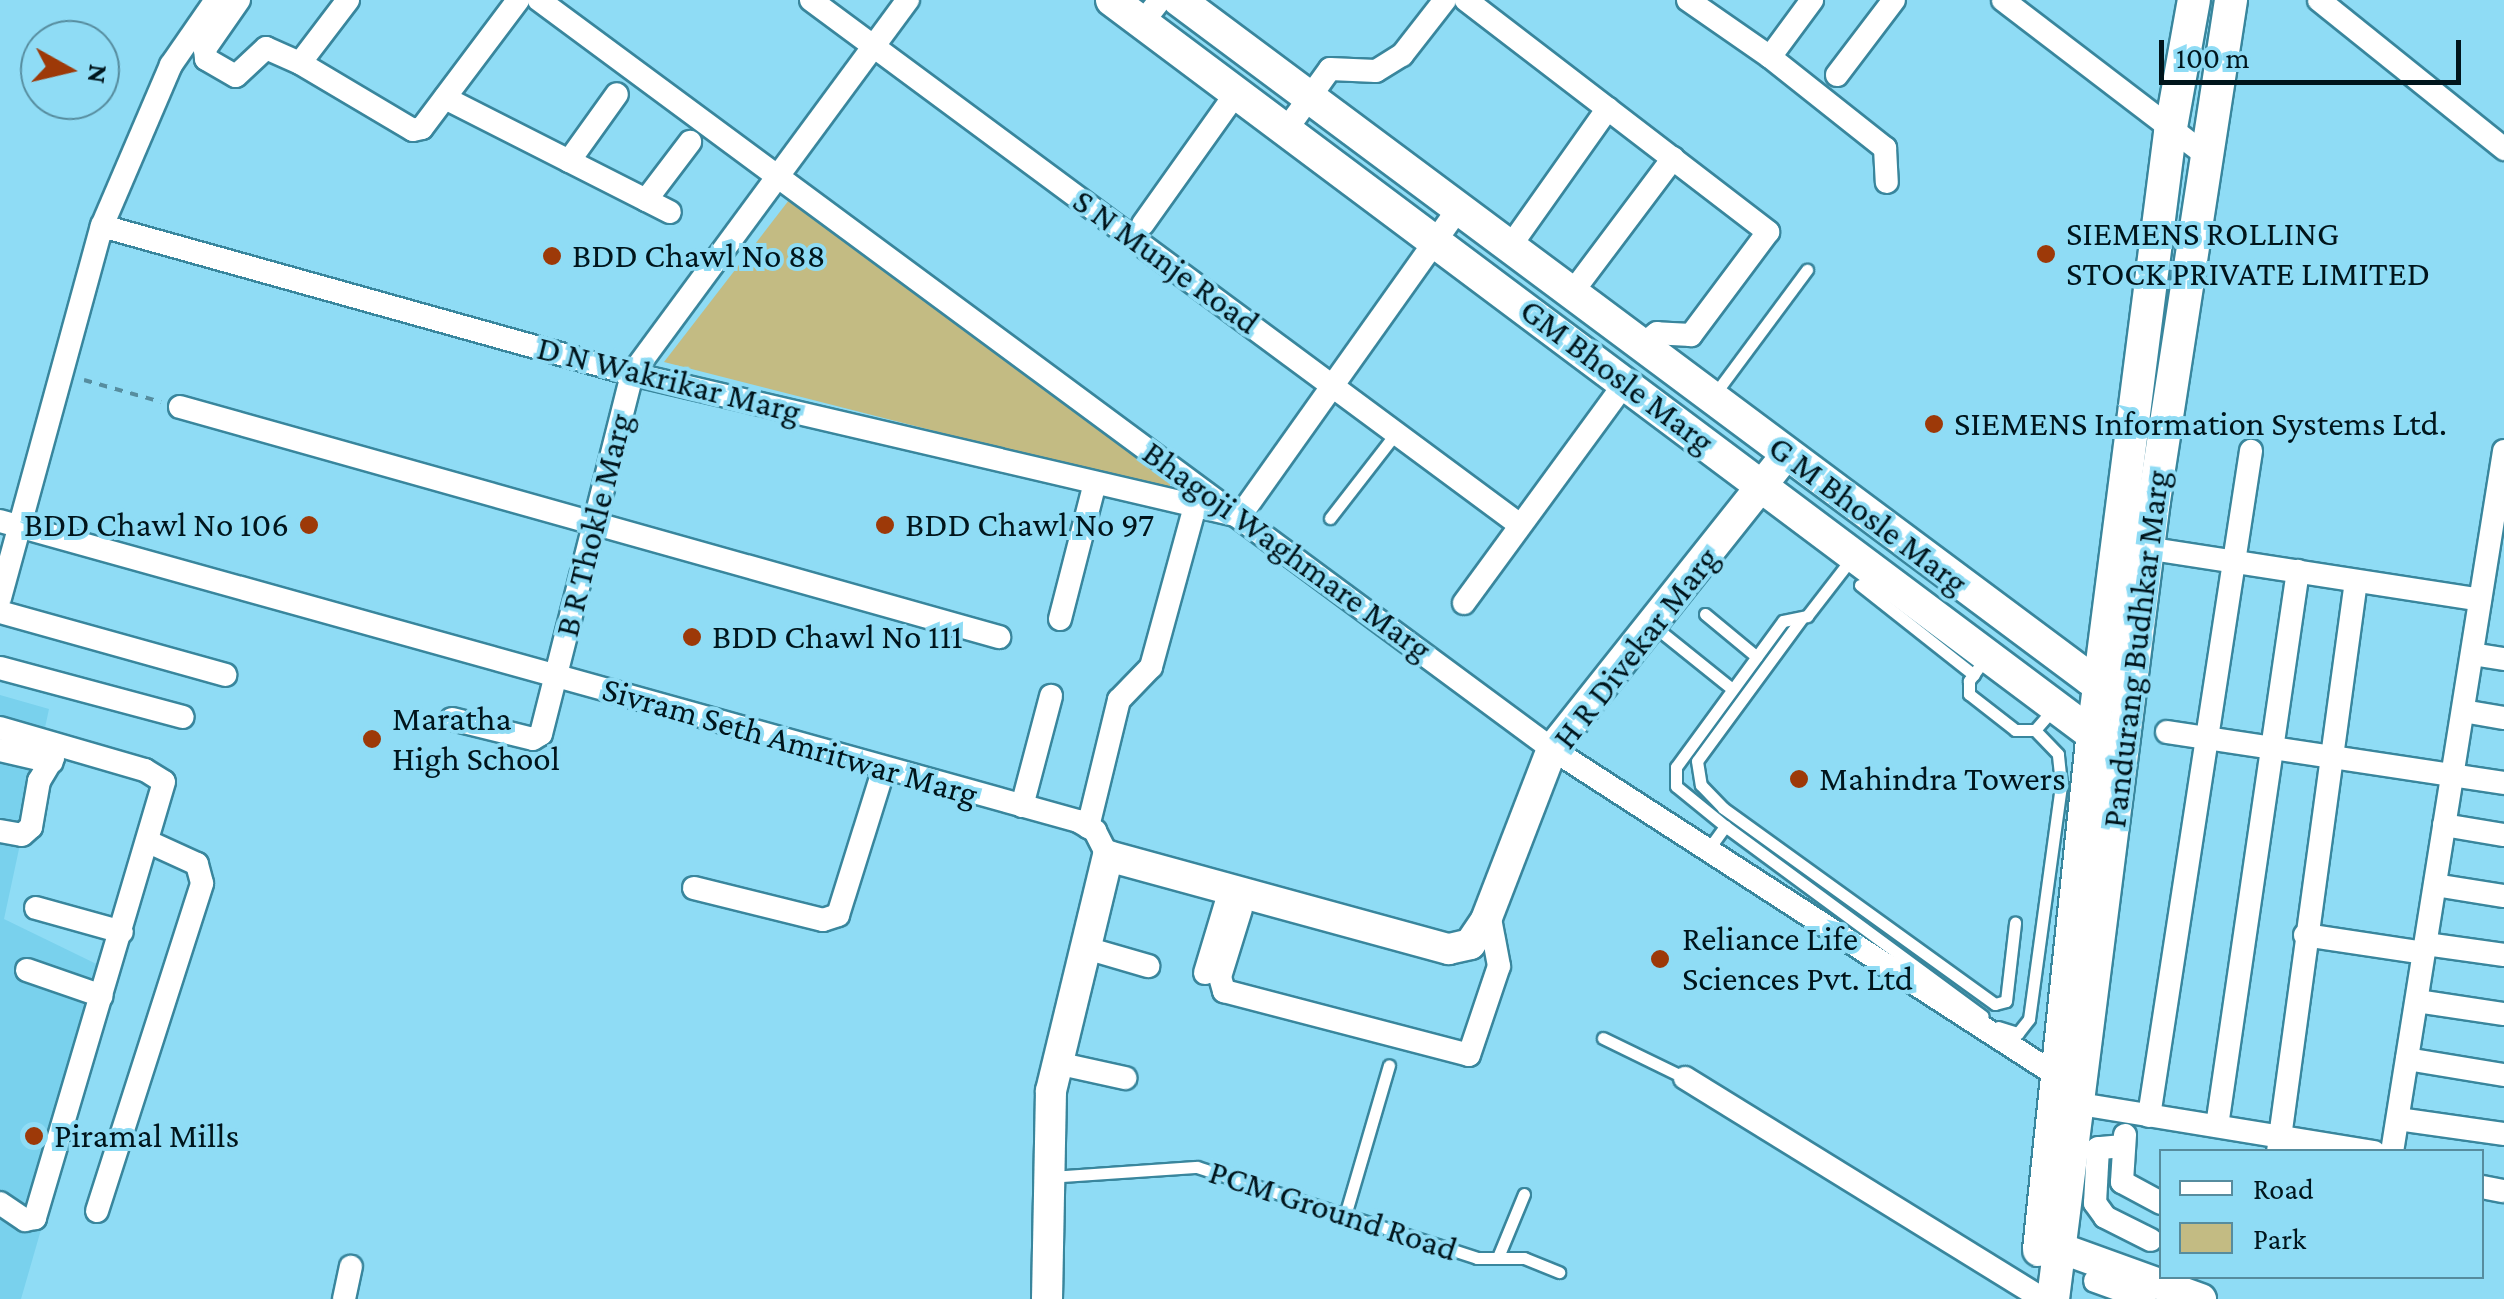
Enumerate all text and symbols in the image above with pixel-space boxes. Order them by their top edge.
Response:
north arrow [20,20,120,120]
scale bar [2164,20,2466,82]
text: 100 m [2176,41,2250,74]
text: N [82,62,115,86]
street label: S N Munje Road [1064,180,1268,344]
place label: SIEMENS ROLLING STOCK PRIVATE LIMITED [2066,213,2430,295]
place label: BDD Chawl No 88 [572,235,826,277]
marker: SIEMENS ROLLING STOCK PRIVATE LIMITED [2035,243,2057,265]
marker: BDD Chawl No 88 [541,245,563,267]
street label: GM Bhosle Marg [1512,289,1722,463]
street label: D N Wakrikar Marg [533,327,805,433]
place label: SIEMENS Information Systems Ltd. [1954,403,2447,445]
street label: B R Thokle Marg [546,409,642,641]
marker: SIEMENS Information Systems Ltd. [1923,413,1945,435]
street label: G M Bhosle Marg [1760,426,1976,604]
street label: Bhagoji Waghmare Marg [1134,432,1440,670]
street label: Pandurang Budhkar Marg [2093,468,2179,830]
place label: BDD Chawl No 106 [24,504,289,546]
place label: BDD Chawl No 97 [905,504,1154,546]
marker: BDD Chawl No 106 [298,514,320,536]
marker: BDD Chawl No 97 [874,514,896,536]
street label: H R Divekar Marg [1544,539,1728,757]
place label: BDD Chawl No 111 [712,616,963,658]
marker: BDD Chawl No 111 [681,626,703,648]
street label: Sivram Seth Amritwar Marg [597,668,983,816]
place label: Maratha High School [392,698,560,780]
marker: Maratha High School [361,728,383,750]
place label: Mahindra Towers [1819,758,2066,800]
marker: Mahindra Towers [1788,768,1810,790]
place label: Reliance Life Sciences Pvt. Ltd [1682,918,1913,1000]
marker: Reliance Life Sciences Pvt. Ltd [1647,946,1673,972]
place label: Piramal Mills [54,1115,239,1157]
marker: Piramal Mills [23,1125,45,1147]
legend [2159,1149,2484,1279]
street label: PCM Ground Road [1204,1151,1462,1271]
text: Road [2253,1172,2314,1205]
text: Park [2253,1222,2306,1255]

